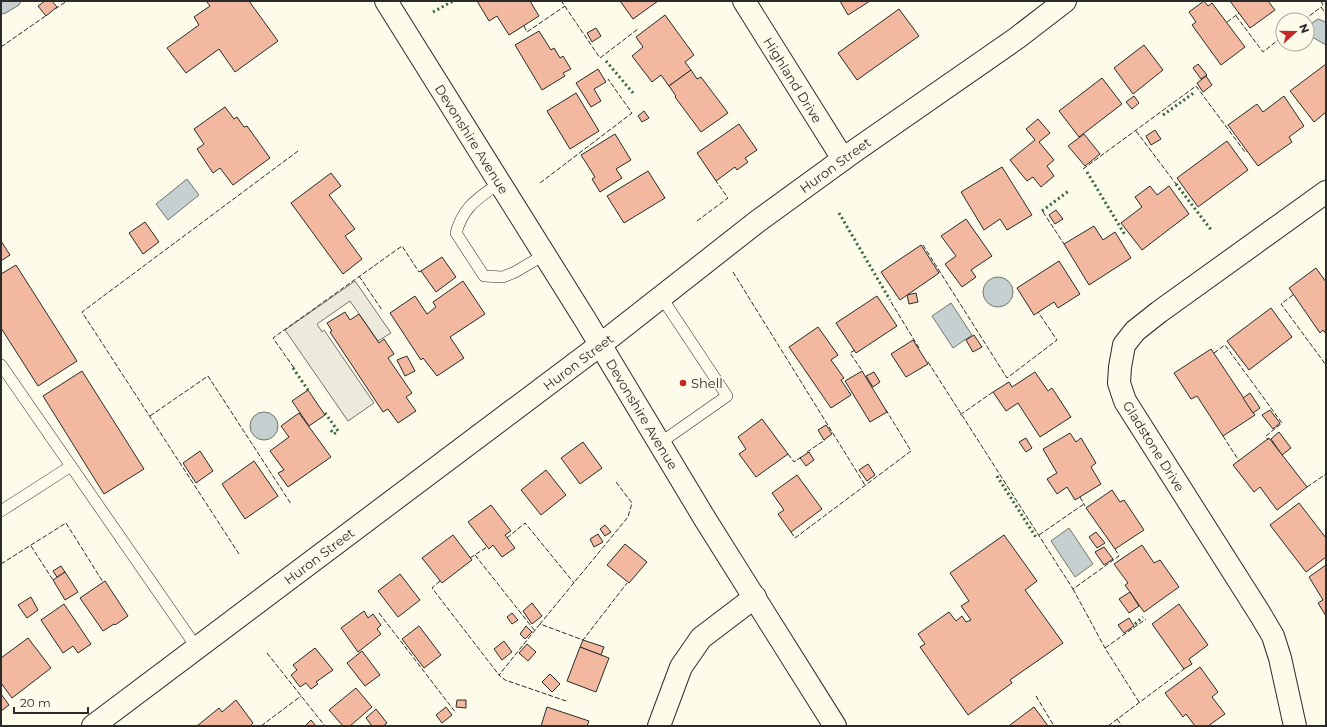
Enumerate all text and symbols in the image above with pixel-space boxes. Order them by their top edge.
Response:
north arrow [1275,12,1315,52]
text: N [1296,22,1312,35]
street label: Highland Drive [760,34,826,126]
street label: Devonshire Avenue [432,81,512,197]
street label: Huron Street [796,134,874,196]
street label: Huron Street [540,330,616,394]
street label: Devonshire Avenue [603,356,681,472]
place label: Shell [691,375,723,391]
marker: Shell [678,378,688,388]
street label: Gladstone Drive [1120,398,1188,494]
street label: Huron Street [281,524,357,588]
scale bar [14,689,88,715]
text: 20 m [20,695,51,710]

